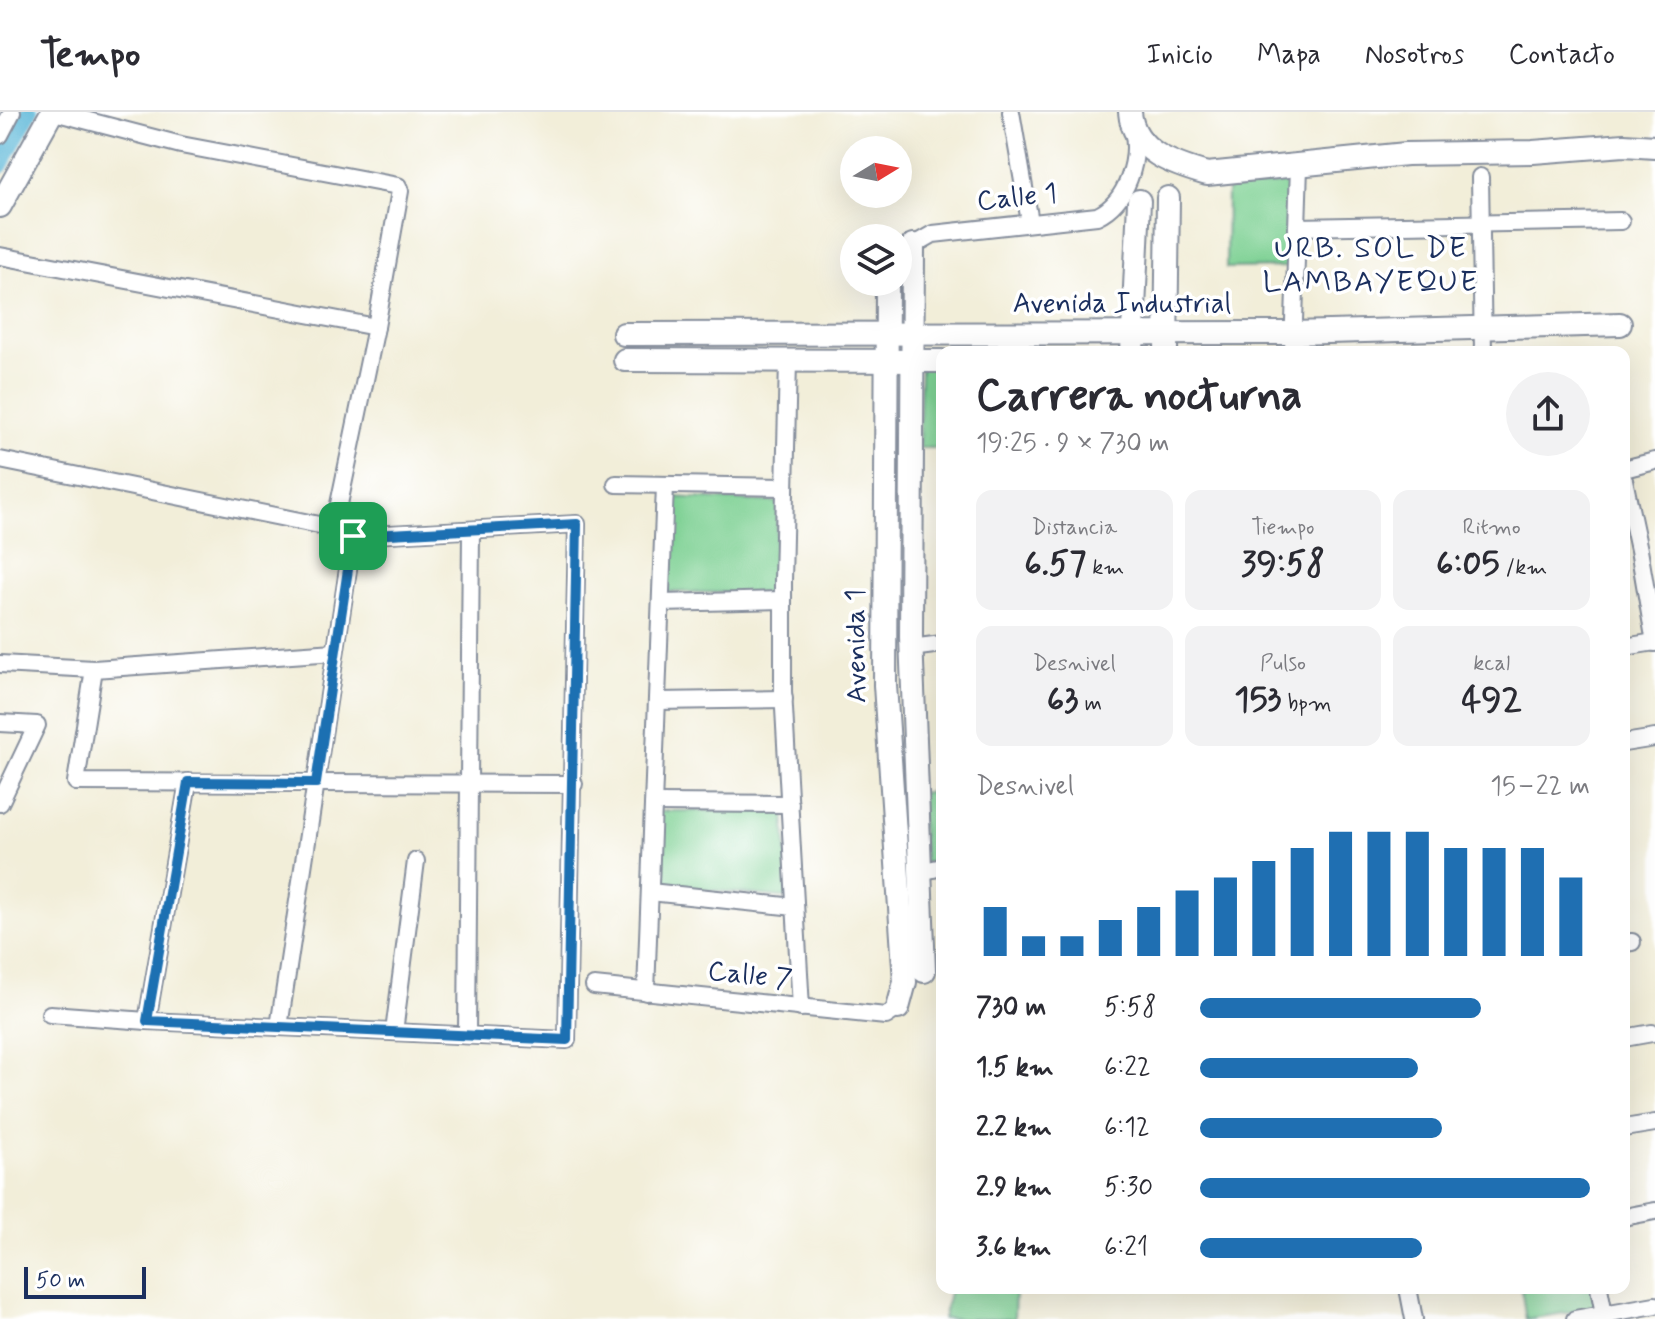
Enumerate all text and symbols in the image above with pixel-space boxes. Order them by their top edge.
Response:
text: Tempo [40,31,141,80]
text: Inicio [1146,37,1213,74]
text: Mapa [1257,37,1321,74]
text: Nosotros [1365,37,1464,74]
text: Contacto [1508,37,1615,74]
north arrow [840,136,912,208]
map controls [840,136,912,296]
street label: Calle 1 [975,175,1059,221]
button: layers [840,224,912,296]
district label: URB. SOL DE LAMBAYEQUE [1263,229,1479,302]
street label: Avenida Industrial [1013,286,1231,323]
text: Carrera nocturna [976,368,1302,426]
button: share [1506,372,1590,456]
text: 19:25 · 9 × 730 m [976,427,1170,461]
pin [319,502,387,570]
icon: arrive [331,514,375,558]
text: Distancia [1031,514,1117,542]
text: Tiempo [1251,514,1315,542]
text: Ritmo [1463,514,1521,542]
text: 6.57 [1024,542,1086,587]
text: 39:58 [1241,542,1325,587]
text: 6:05 [1436,542,1500,587]
text: km [1086,554,1124,582]
text: /km [1500,554,1547,582]
street label: Avenida 1 [838,589,876,703]
text: Desnivel [1033,650,1116,678]
text: Pulso [1260,650,1306,678]
text: kcal [1473,650,1510,678]
text: 63 [1047,678,1079,723]
text: 153 [1234,678,1281,723]
text: 492 [1462,678,1522,723]
text: m [1079,690,1102,718]
text: bpm [1281,690,1332,718]
text: Desnivel [976,770,1074,804]
text: 15–22 m [1490,770,1590,804]
street label: Calle 7 [706,953,794,999]
text: 730 m [976,991,1046,1025]
text: 5:58 [1104,991,1156,1025]
text: 1.5 km [976,1051,1054,1085]
text: 6:22 [1104,1051,1151,1085]
text: 2.2 km [976,1111,1052,1145]
text: 6:12 [1104,1111,1150,1145]
text: 2.9 km [976,1171,1052,1205]
text: 5:30 [1104,1171,1153,1205]
text: 3.6 km [976,1231,1051,1265]
text: 6:21 [1104,1231,1148,1265]
scale bar [24,1263,146,1299]
text: 50 m [36,1267,85,1295]

